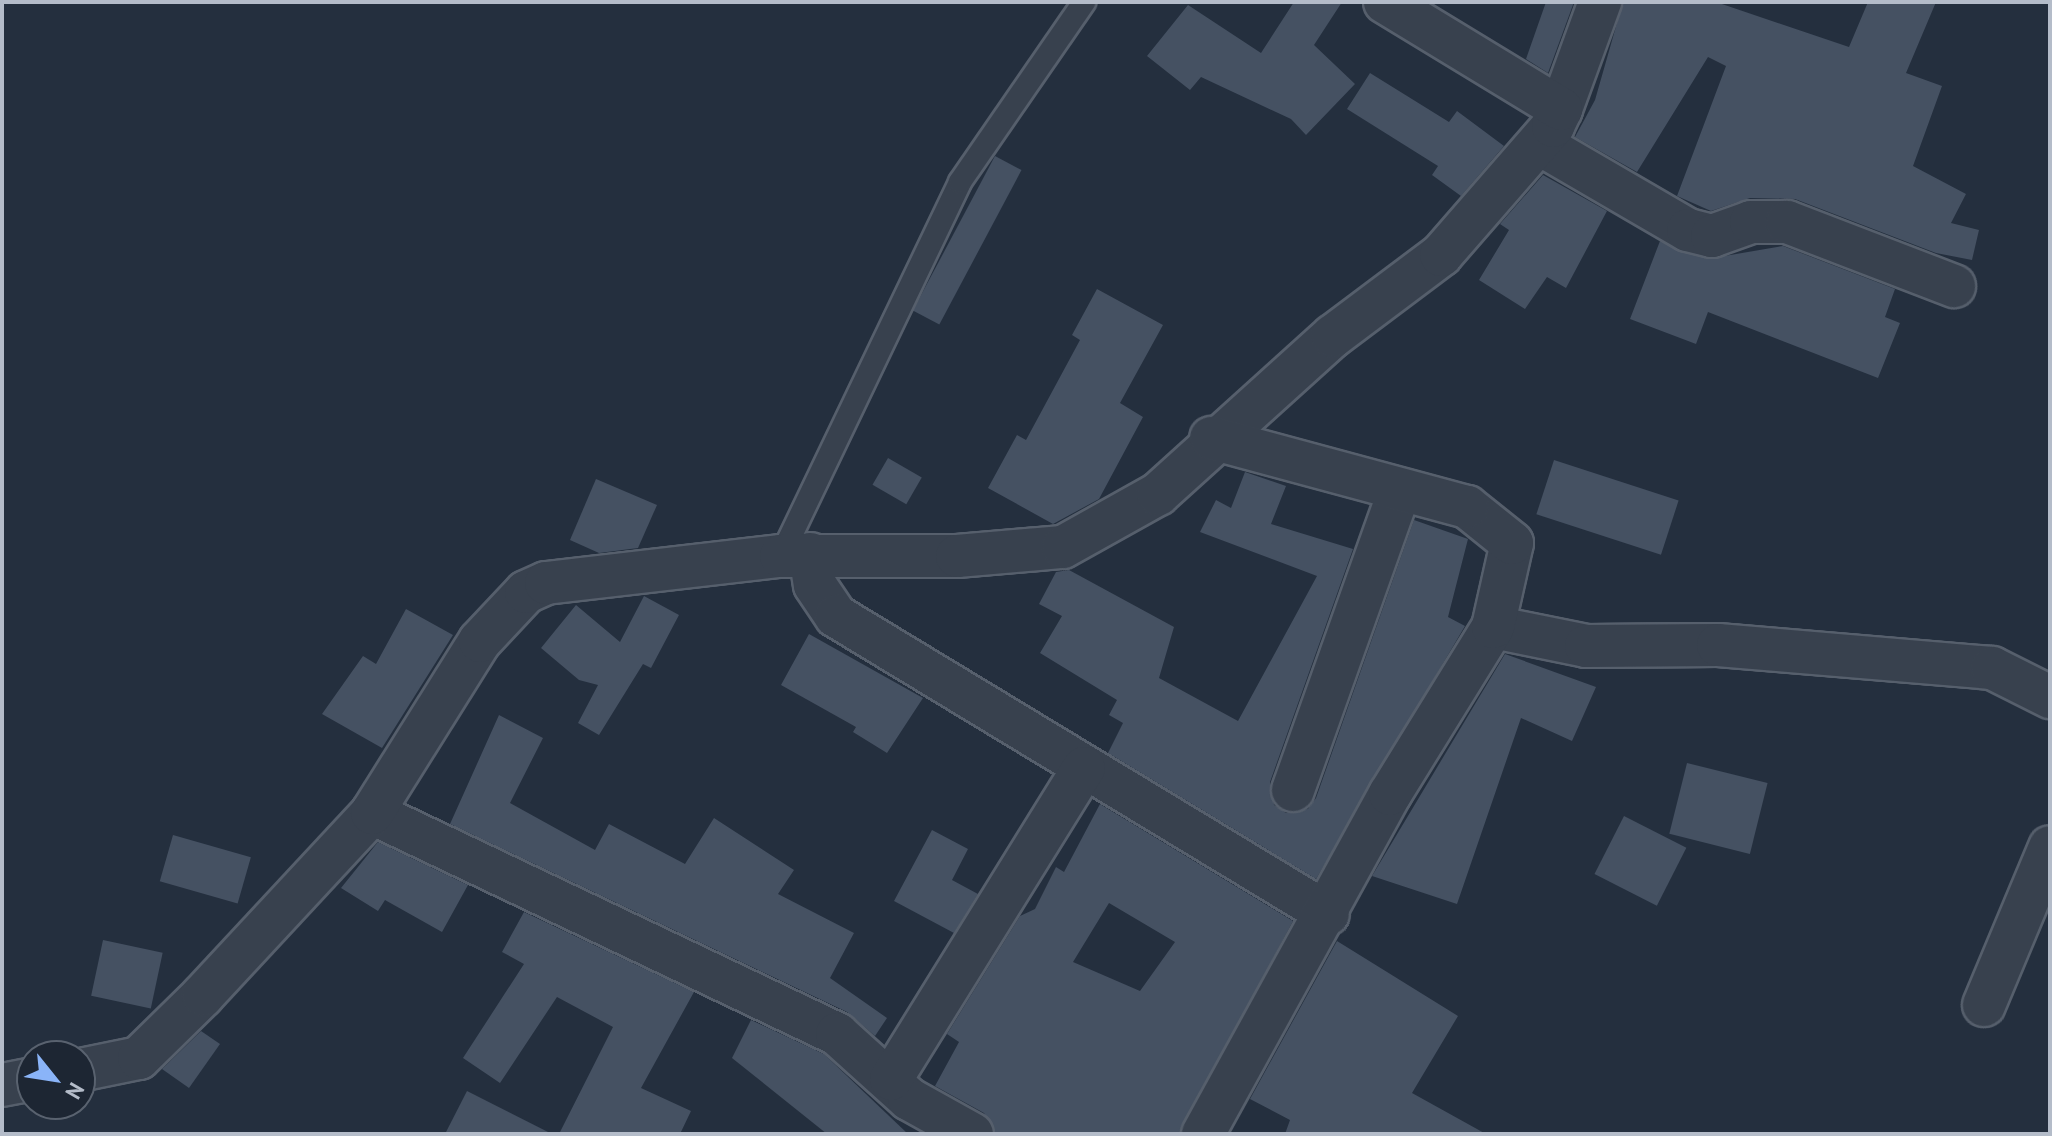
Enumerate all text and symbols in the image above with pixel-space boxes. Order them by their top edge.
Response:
north arrow [16,1040,96,1120]
text: N [59,1078,91,1104]

